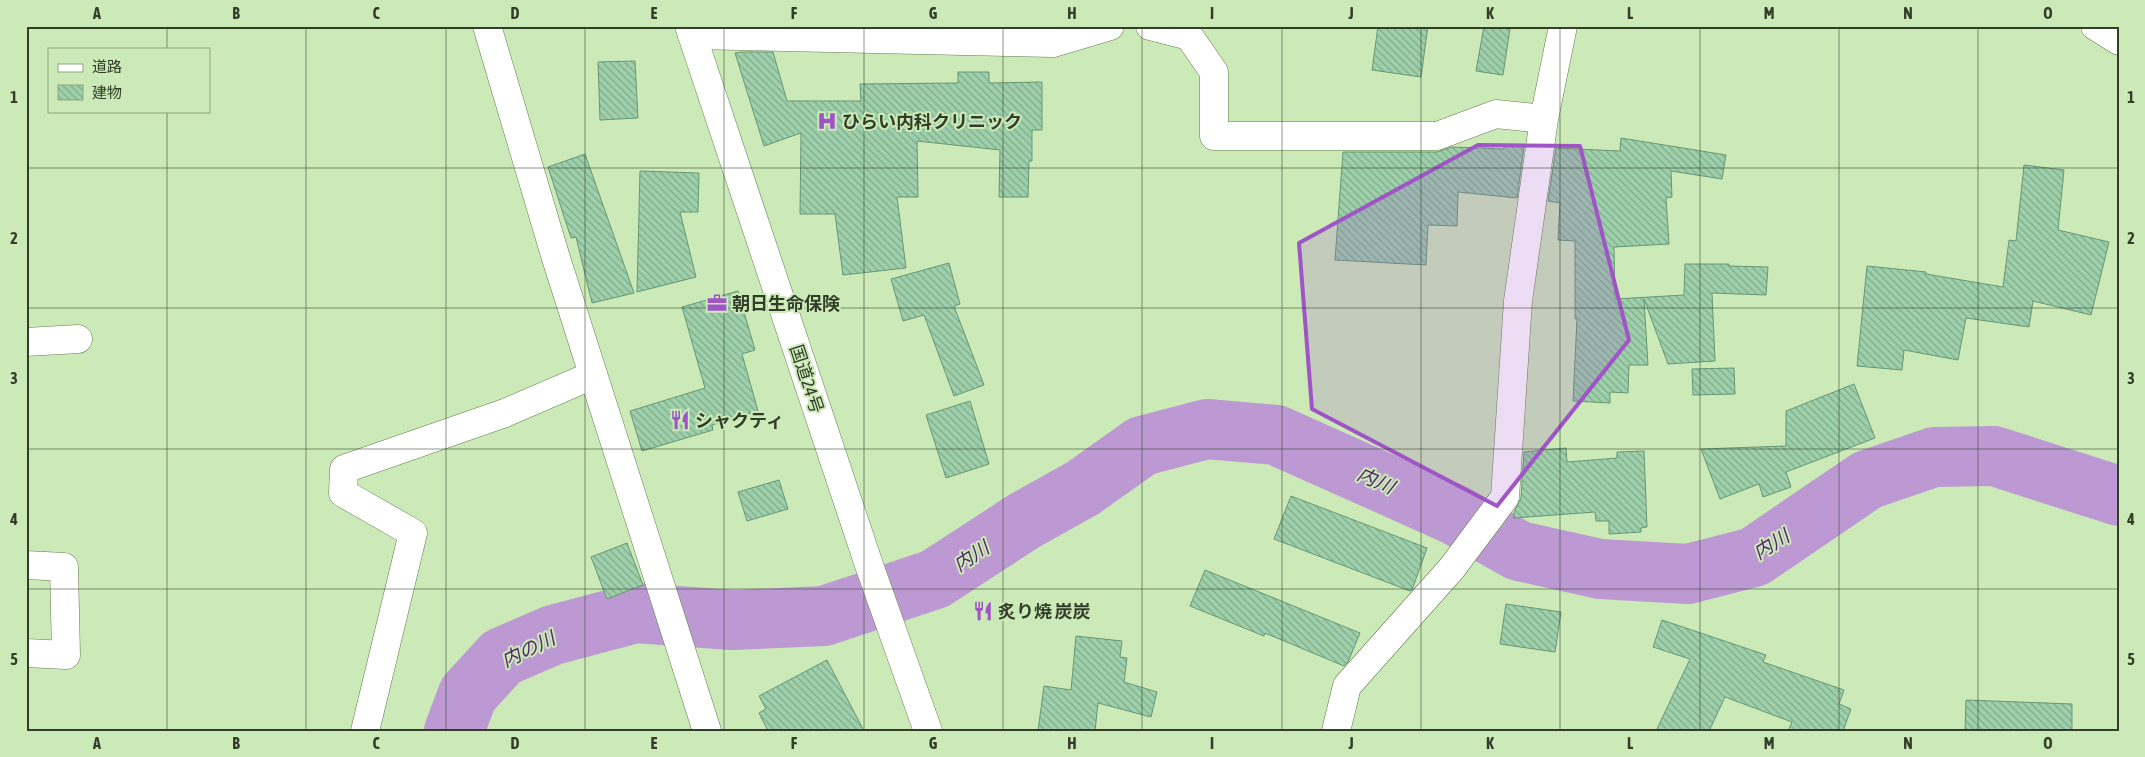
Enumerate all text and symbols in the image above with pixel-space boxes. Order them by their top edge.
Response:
text: A [92,4,101,22]
text: B [232,4,240,22]
text: C [372,4,380,22]
text: D [511,4,520,22]
text: E [651,4,658,22]
text: F [791,4,798,22]
text: G [929,4,938,22]
text: H [1067,4,1077,22]
text: I [1210,4,1214,22]
text: J [1347,4,1354,22]
text: K [1486,4,1494,22]
text: L [1627,4,1634,22]
text: M [1764,4,1774,22]
text: N [1903,4,1913,22]
text: O [2043,4,2053,22]
legend [48,48,210,112]
text: 道路 [92,58,122,75]
text: 建物 [92,84,122,101]
text: 1 [10,88,18,106]
text: 1 [2127,88,2135,106]
hospital icon: ひらい内科クリニック [816,110,838,132]
place label: ひらい内科クリニック [842,111,1022,132]
text: 2 [10,229,18,247]
text: 2 [2127,229,2135,247]
office icon: 朝日生命保険 [706,292,728,314]
place label: 朝日生命保険 [732,293,840,314]
street label: 国道24号 [786,342,828,416]
text: 3 [10,369,18,387]
text: 3 [2127,369,2135,387]
restaurant icon: シャクティ [669,409,691,431]
place label: シャクティ [695,410,784,431]
water label: 内川 [1354,462,1400,499]
text: 4 [9,510,18,528]
text: 4 [2126,510,2135,528]
water label: 内川 [1749,524,1795,563]
water label: 内川 [949,535,995,576]
restaurant icon: 炙り焼 炭炭 [972,600,994,622]
place label: 炙り焼 炭炭 [998,601,1090,622]
water label: 内の川 [498,626,560,671]
text: 5 [10,650,18,668]
text: 5 [2127,650,2135,668]
text: A [92,734,101,752]
text: B [232,734,240,752]
text: C [372,734,380,752]
text: D [511,734,520,752]
text: E [651,734,658,752]
text: F [791,734,798,752]
text: G [929,734,938,752]
text: H [1067,734,1077,752]
text: I [1210,734,1214,752]
text: J [1347,734,1354,752]
text: K [1486,734,1494,752]
text: L [1627,734,1634,752]
text: M [1764,734,1774,752]
text: N [1903,734,1913,752]
text: O [2043,734,2053,752]

